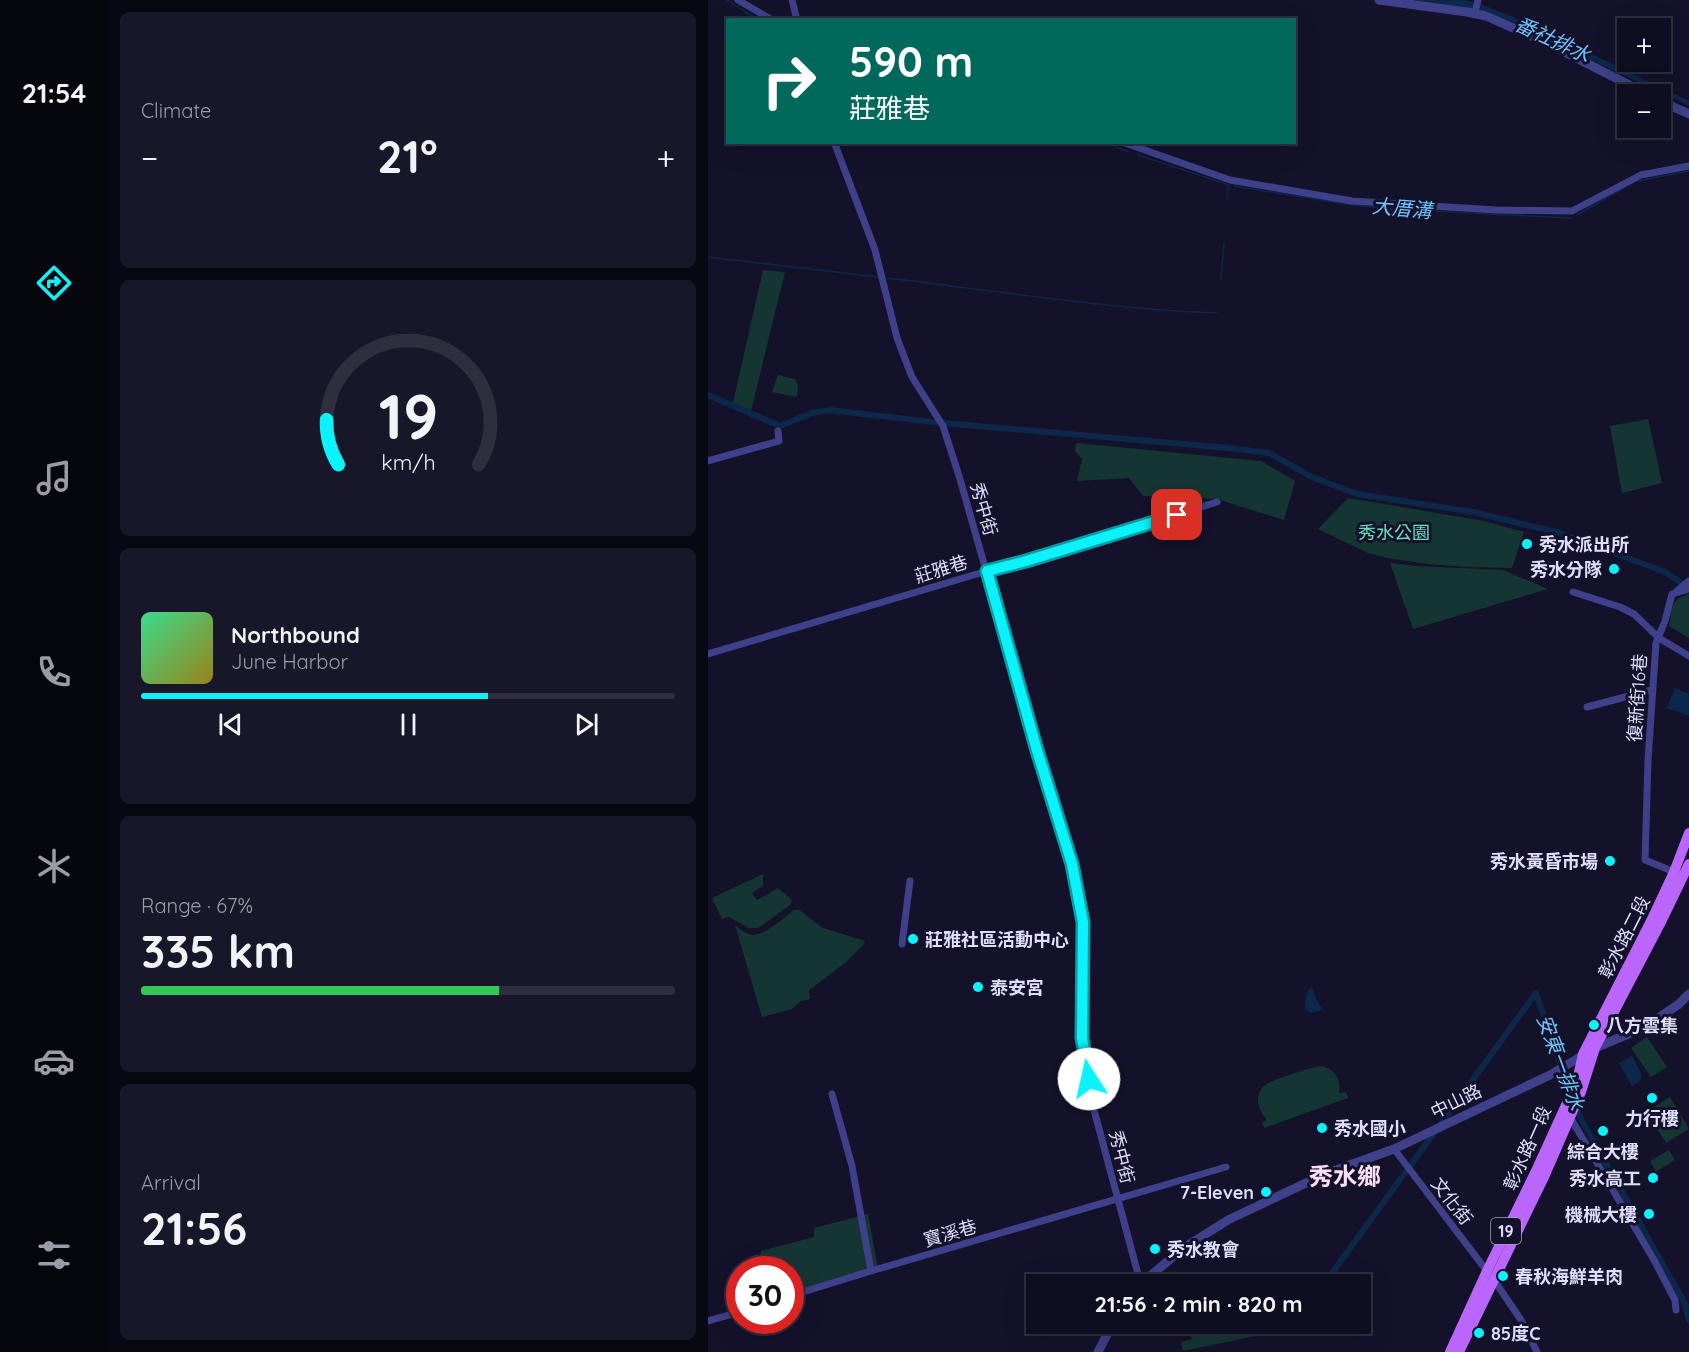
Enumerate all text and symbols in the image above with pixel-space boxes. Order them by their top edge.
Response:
water label: 番社排水 [1511,11,1595,68]
map controls [1617,18,1671,138]
button: + [1617,18,1671,72]
text: 590 m [849,35,973,88]
icon: right [750,42,828,120]
text: 21:54 [22,76,86,110]
button: − [1617,84,1671,138]
text: 莊雅巷 [849,91,930,125]
text: Climate [141,98,211,123]
text: 21° [377,128,438,184]
text: − [141,137,158,178]
text: + [656,137,675,178]
water label: 大厝溝 [1371,193,1436,223]
icon: directions [33,262,75,304]
text: 19 [378,377,438,455]
text: km/h [381,449,435,475]
icon: music [33,457,75,499]
street label: 秀中街 [966,480,1002,538]
pin [1151,489,1202,540]
icon: arrive [1160,498,1193,531]
park label: 秀水公園 [1358,521,1430,544]
place label: 秀水派出所 [1539,533,1629,556]
marker: 秀水派出所 [1520,537,1534,551]
street label: 莊雅巷 [912,550,970,588]
place label: 秀水分隊 [1530,558,1602,581]
marker: 秀水分隊 [1607,562,1621,576]
text: Northbound [231,621,360,649]
text: June Harbor [231,649,348,674]
icon: phone [33,651,75,693]
street label: 復新街16巷 [1622,653,1652,743]
icon: previous [214,708,247,741]
icon: pause [392,708,425,741]
icon: next [570,708,603,741]
icon: climate [33,845,75,887]
place label: 秀水黃昏市場 [1490,850,1598,873]
marker: 秀水黃昏市場 [1603,854,1617,868]
street label: 彰水路二段 [1593,892,1655,982]
text: Range · 67% [141,893,253,918]
text: 335 km [141,923,295,979]
place label: 莊雅社區活動中心 [925,928,1069,951]
marker: 莊雅社區活動中心 [906,932,920,946]
place label: 泰安宮 [990,976,1044,999]
marker: 泰安宮 [971,980,985,994]
water label: 安東一排水 [1532,1011,1590,1114]
place label: 八方雲集 [1606,1014,1678,1037]
marker: 八方雲集 [1587,1018,1601,1032]
icon: car [33,1040,75,1082]
position arrow [1057,1047,1121,1111]
street label: 中山路 [1427,1079,1485,1123]
marker: 力行樓 [1645,1091,1659,1105]
street label: 彰水路一段 [1498,1102,1556,1194]
place label: 力行樓 [1625,1107,1679,1130]
place label: 秀水國小 [1334,1117,1406,1140]
marker: 秀水國小 [1315,1121,1329,1135]
marker: 綜合大樓 [1596,1124,1610,1138]
street label: 秀中街 [1104,1128,1140,1186]
place label: 綜合大樓 [1567,1140,1639,1163]
district label: 秀水鄉 [1309,1161,1381,1191]
place label: 秀水高工 [1569,1167,1641,1190]
text: Arrival [141,1170,201,1195]
marker: 秀水高工 [1646,1171,1660,1185]
street label: 文化街 [1426,1173,1478,1229]
place label: 7-Eleven [1180,1181,1254,1204]
marker: 7-Eleven [1259,1185,1273,1199]
text: 21:56 [141,1200,247,1256]
place label: 機械大樓 [1565,1203,1637,1226]
marker: 機械大樓 [1642,1207,1656,1221]
street label: 寶溪巷 [921,1215,979,1251]
road number: 19 [1491,1218,1521,1244]
icon: filters [33,1234,75,1276]
place label: 秀水教會 [1167,1238,1240,1261]
marker: 秀水教會 [1148,1242,1162,1256]
speed limit sign: 30 [726,1256,804,1334]
place label: 春秋海鮮羊肉 [1515,1265,1623,1288]
marker: 春秋海鮮羊肉 [1496,1269,1510,1283]
text: 21:56 · 2 min · 820 m [1094,1290,1303,1318]
place label: 85度C [1491,1322,1541,1345]
marker: 85度C [1472,1326,1486,1340]

